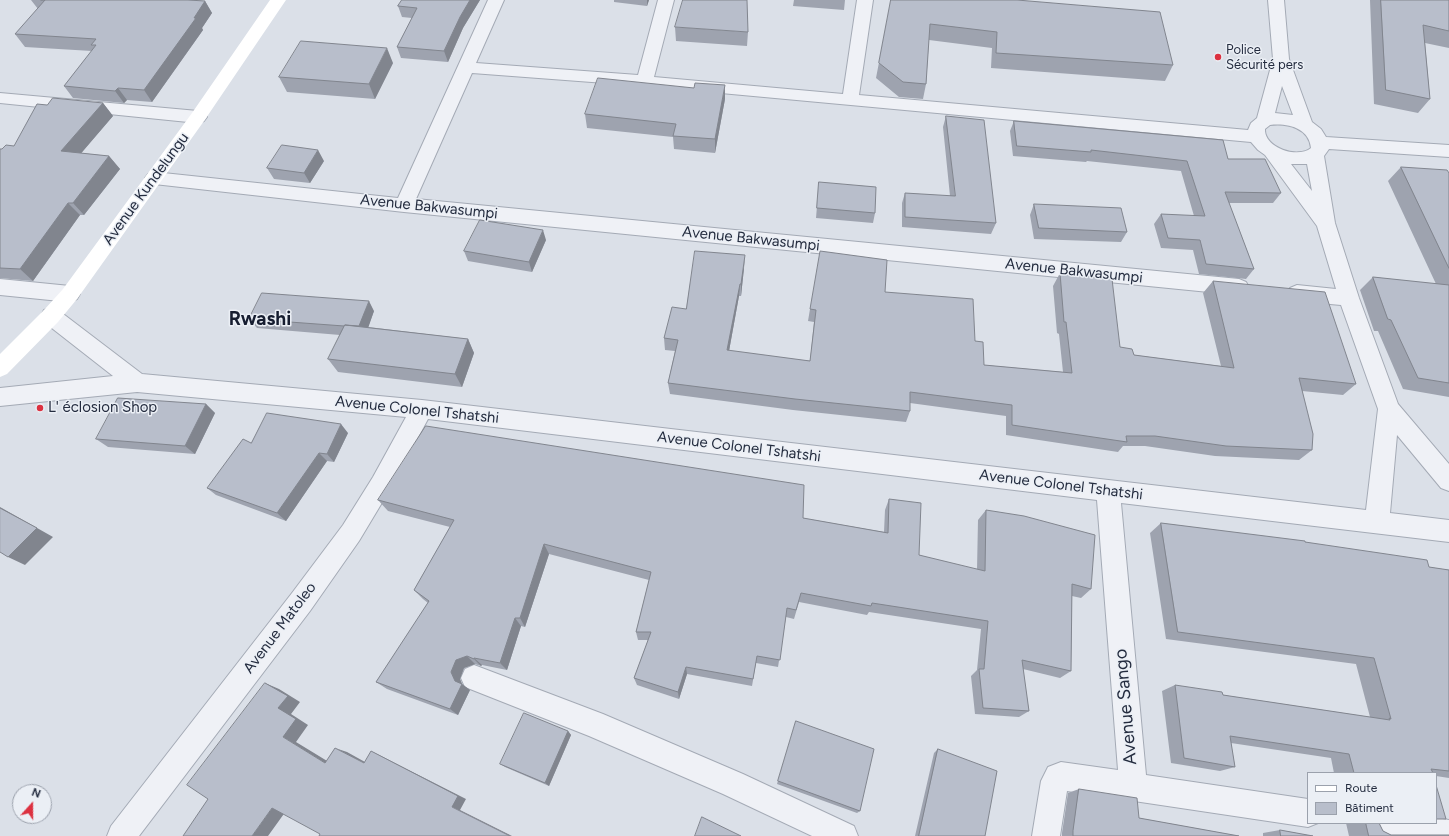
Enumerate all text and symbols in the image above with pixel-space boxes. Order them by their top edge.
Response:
place label: Police Sécurité pers [1226,42,1303,73]
marker: Police Sécurité pers [1213,52,1223,62]
street label: Avenue Kundelungu [99,129,193,249]
street label: Avenue Bakwasumpi [359,191,499,223]
street label: Avenue Bakwasumpi [681,223,821,255]
street label: Avenue Bakwasumpi [1004,255,1144,287]
district label: Rwashi [229,308,291,330]
street label: Avenue Colonel Tshatshi [334,392,500,428]
place label: L' éclosion Shop [48,399,157,417]
marker: L' éclosion Shop [35,403,45,413]
street label: Avenue Colonel Tshatshi [656,428,822,466]
street label: Avenue Colonel Tshatshi [978,466,1144,504]
street label: Avenue Matoleo [240,579,320,677]
street label: Avenue Sango [1110,648,1142,766]
legend [1307,772,1437,824]
text: Route [1345,781,1377,795]
north arrow [12,784,52,824]
text: N [30,786,42,801]
text: Bâtiment [1345,801,1394,815]

